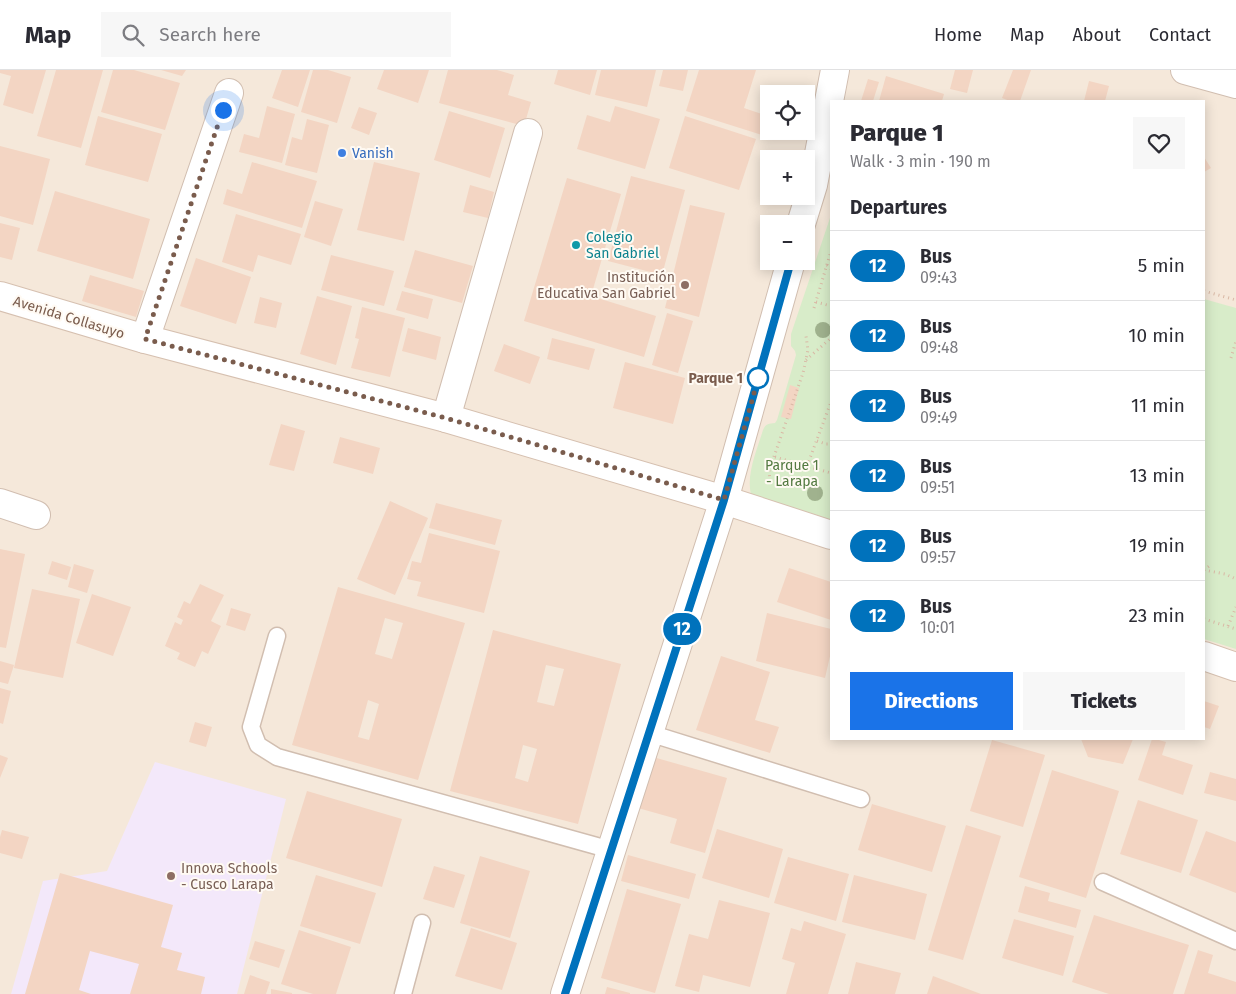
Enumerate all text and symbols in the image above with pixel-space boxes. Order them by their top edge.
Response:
search box [101,12,451,57]
text: Map [25,21,71,49]
icon: search [119,21,147,49]
text: Search here [159,23,261,46]
text: Home [934,24,982,46]
text: Map [1010,24,1044,46]
text: About [1072,24,1121,46]
text: Contact [1149,24,1211,46]
map controls [760,85,815,270]
button: locate [760,85,815,140]
your location [211,98,236,123]
button: heart [1133,117,1185,169]
text: Parque 1 [850,119,944,147]
place label: Vanish [352,145,394,162]
marker: Vanish [336,147,348,159]
button: + [760,150,815,205]
text: Walk · 3 min · 190 m [850,152,991,171]
text: Departures [850,196,947,219]
button: − [760,215,815,270]
place label: Colegio San Gabriel [586,229,659,262]
marker: Colegio San Gabriel [570,239,582,251]
text: Bus [920,245,952,268]
text: 5 min [1138,254,1185,277]
text: 12 [869,255,886,277]
text: 09:43 [920,268,957,287]
place label: Institución Educativa San Gabriel [537,269,675,302]
marker: Institución Educativa San Gabriel [679,279,691,291]
street label: Avenida Collasuyo [11,292,127,342]
text: Bus [920,315,952,338]
text: 10 min [1128,324,1185,347]
text: 12 [869,325,886,347]
text: 09:48 [920,338,958,357]
marker: Parque 1 [747,367,769,389]
place label: Parque 1 [689,370,743,387]
text: Bus [920,385,952,408]
text: 11 min [1131,394,1185,417]
text: 12 [869,395,886,417]
text: 09:49 [920,408,958,427]
text: Bus [920,455,952,478]
park label: Parque 1 - Larapa [765,457,819,490]
text: 13 min [1129,464,1185,487]
text: 12 [869,465,886,487]
text: 09:51 [920,478,955,497]
text: Bus [920,525,952,548]
text: 19 min [1129,534,1185,557]
text: 12 [869,535,886,557]
text: 09:57 [920,548,956,567]
text: Bus [920,595,952,618]
text: 23 min [1128,604,1185,627]
text: 12 [869,605,886,627]
line badge: 12 [660,613,704,645]
text: 12 [673,618,691,640]
text: 10:01 [920,618,955,637]
button: Directions [850,672,1013,730]
button: Tickets [1023,672,1185,730]
place label: Innova Schools - Cusco Larapa [181,860,278,893]
marker: Innova Schools - Cusco Larapa [165,870,177,882]

